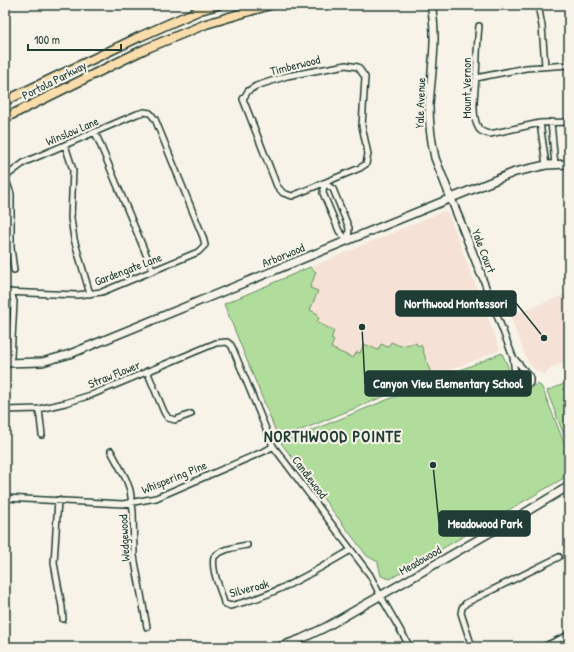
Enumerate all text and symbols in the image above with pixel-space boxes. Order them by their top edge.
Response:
scale bar [28,26,121,52]
text: 100 m [34,31,60,48]
street label: Timberwood [268,51,322,79]
street label: Portola Parkway [19,56,89,104]
street label: Mount Vernon [458,58,475,118]
street label: Yale Avenue [411,77,429,129]
street label: Winslow Lane [43,112,101,150]
street label: Yale Court [468,227,500,276]
street label: Arborwood [259,239,307,271]
street label: Gardengate Lane [92,248,164,290]
callout: Northwood Montessori [396,291,516,316]
text: Northwood Montessori [404,294,508,312]
street label: Straw Flower [85,356,143,392]
callout: Canyon View Elementary School [365,371,531,396]
text: Canyon View Elementary School [373,374,523,393]
district label: NORTHWOOD POINTE [264,425,402,447]
street label: Candlewood [288,452,332,502]
street label: Whispering Pine [139,456,209,498]
callout: Meadowood Park [439,511,530,536]
street label: Wedgewood [114,514,134,562]
text: Meadowood Park [448,514,523,532]
street label: Meadowood [396,541,444,579]
street label: Silveroak [227,575,271,601]

